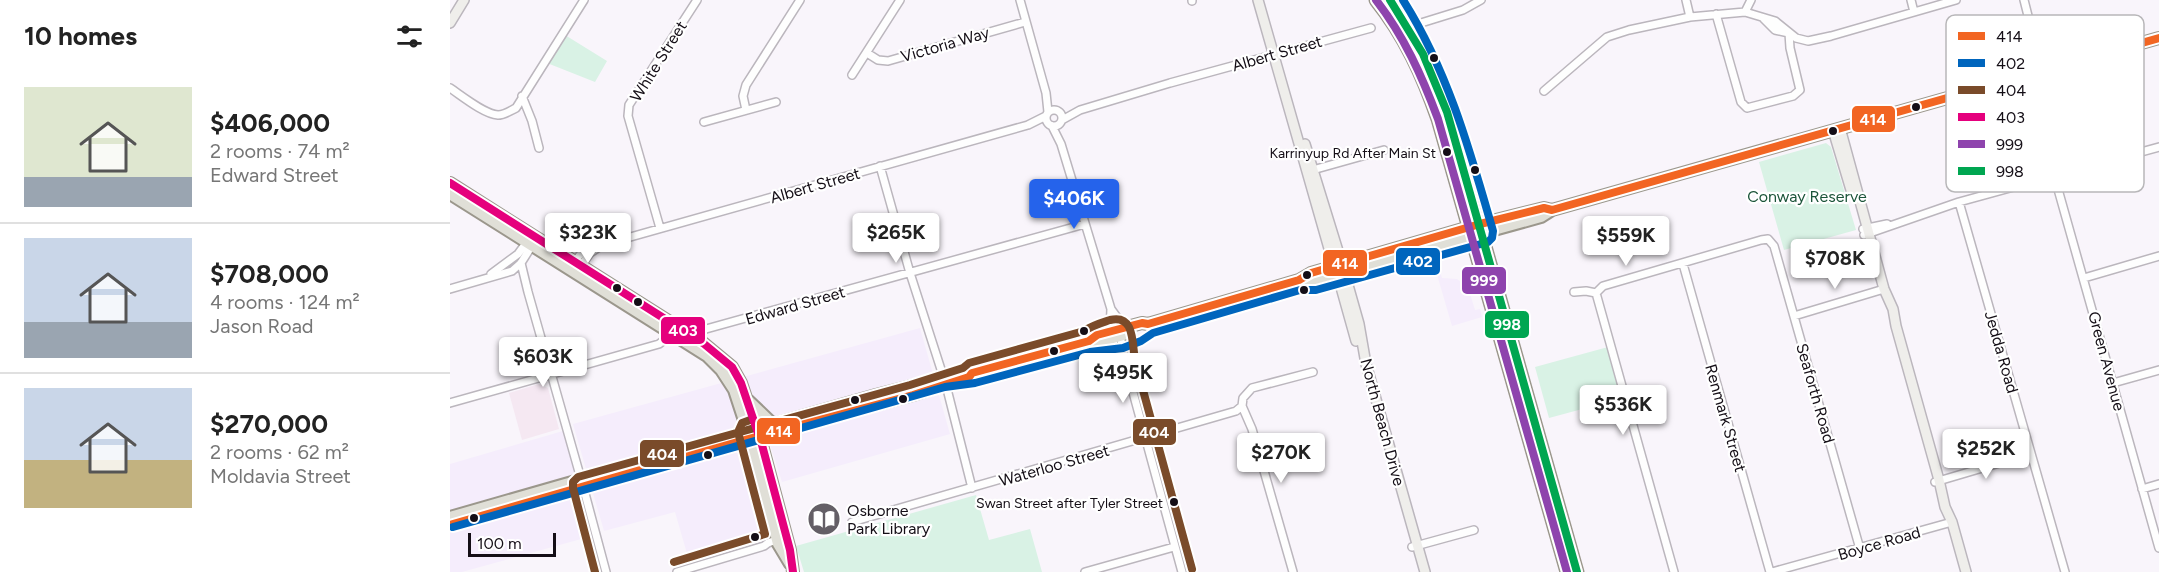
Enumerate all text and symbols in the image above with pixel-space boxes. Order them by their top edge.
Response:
legend [1946,15,2144,192]
street label: White Street [626,17,691,105]
text: 10 homes [24,20,137,52]
icon: filters [393,20,426,53]
street label: Victoria Way [899,23,992,66]
text: 414 [1996,27,2023,46]
street label: Albert Street [1230,32,1324,75]
unlabelled marker [1428,52,1440,64]
text: 402 [1996,54,2025,73]
text: 404 [1996,81,2026,100]
unlabelled marker [1910,101,1922,113]
line badge: 414 [1851,105,1896,133]
text: $406,000 [210,107,330,139]
text: 403 [1996,108,2025,127]
text: 414 [1859,110,1887,129]
icon: home [72,111,144,183]
unlabelled marker [1827,125,1839,137]
text: 999 [1996,135,2023,154]
text: 2 rooms · 74 m² [210,139,350,163]
place label: Karrinyup Rd After Main St [1270,145,1436,162]
marker: Karrinyup Rd After Main St [1441,146,1453,158]
text: 998 [1996,162,2024,181]
text: Edward Street [210,163,339,187]
street label: Albert Street [768,164,862,207]
unlabelled marker [1469,164,1481,176]
pin: $406K [1032,179,1116,230]
text: $406K [1043,186,1105,210]
park label: Conway Reserve [1747,187,1867,206]
pin: $323K [546,213,630,264]
pin: $265K [854,213,938,264]
pin: $559K [1584,216,1668,267]
text: $323K [559,220,617,244]
text: $265K [866,220,926,244]
text: $559K [1596,223,1656,247]
pin: $708K [1793,239,1877,290]
text: $708K [1805,246,1865,270]
line badge: 402 [1395,247,1441,276]
line badge: 414 [1322,249,1368,277]
text: 402 [1403,252,1433,271]
text: 414 [1331,254,1359,273]
text: $708,000 [210,258,329,290]
icon: home [72,262,144,334]
line badge: 999 [1461,266,1507,295]
unlabelled marker [1301,269,1313,281]
text: 999 [1470,271,1498,290]
unlabelled marker [611,282,623,294]
street label: Edward Street [743,282,847,329]
unlabelled marker [1298,284,1310,296]
text: 4 rooms · 124 m² [210,290,360,314]
unlabelled marker [632,296,644,308]
street label: Jedda Road [1981,309,2022,395]
street label: Green Avenue [2084,309,2129,413]
line badge: 998 [1484,310,1530,339]
text: Jason Road [210,314,314,338]
text: 998 [1493,315,1521,334]
line badge: 403 [660,316,706,345]
text: 403 [668,321,698,340]
unlabelled marker [1078,325,1090,337]
pin: $603K [501,337,585,388]
street label: Seaforth Road [1792,341,1839,445]
text: $603K [513,344,573,368]
unlabelled marker [1048,345,1060,357]
pin: $495K [1081,353,1165,404]
street label: North Beach Drive [1356,356,1409,488]
text: $495K [1093,360,1153,384]
street label: Renmark Street [1701,362,1750,474]
pin: $536K [1581,385,1665,436]
text: $536K [1594,392,1652,416]
unlabelled marker [897,393,909,405]
unlabelled marker [849,394,861,406]
text: $270,000 [210,408,328,440]
icon: home [72,412,144,484]
line badge: 414 [756,417,801,445]
line badge: 404 [1132,418,1177,446]
text: 414 [765,422,793,441]
text: 404 [1139,423,1169,442]
pin: $252K [1944,429,2028,480]
pin: $270K [1239,433,1323,484]
text: $252K [1956,436,2016,460]
line badge: 404 [639,439,685,468]
text: 2 rooms · 62 m² [210,440,349,464]
text: $270K [1251,440,1311,464]
street label: Waterloo Street [997,441,1111,490]
text: 404 [647,445,677,464]
unlabelled marker [702,449,714,461]
text: Moldavia Street [210,464,351,488]
place label: Swan Street after Tyler Street [976,495,1163,512]
marker: Swan Street after Tyler Street [1168,496,1180,508]
library icon: Osborne Park Library [806,501,842,537]
place label: Osborne Park Library [847,501,931,538]
unlabelled marker [468,512,480,524]
street label: Boyce Road [1836,523,1923,564]
scale bar [468,530,556,558]
unlabelled marker [749,531,761,543]
text: 100 m [477,534,522,553]

